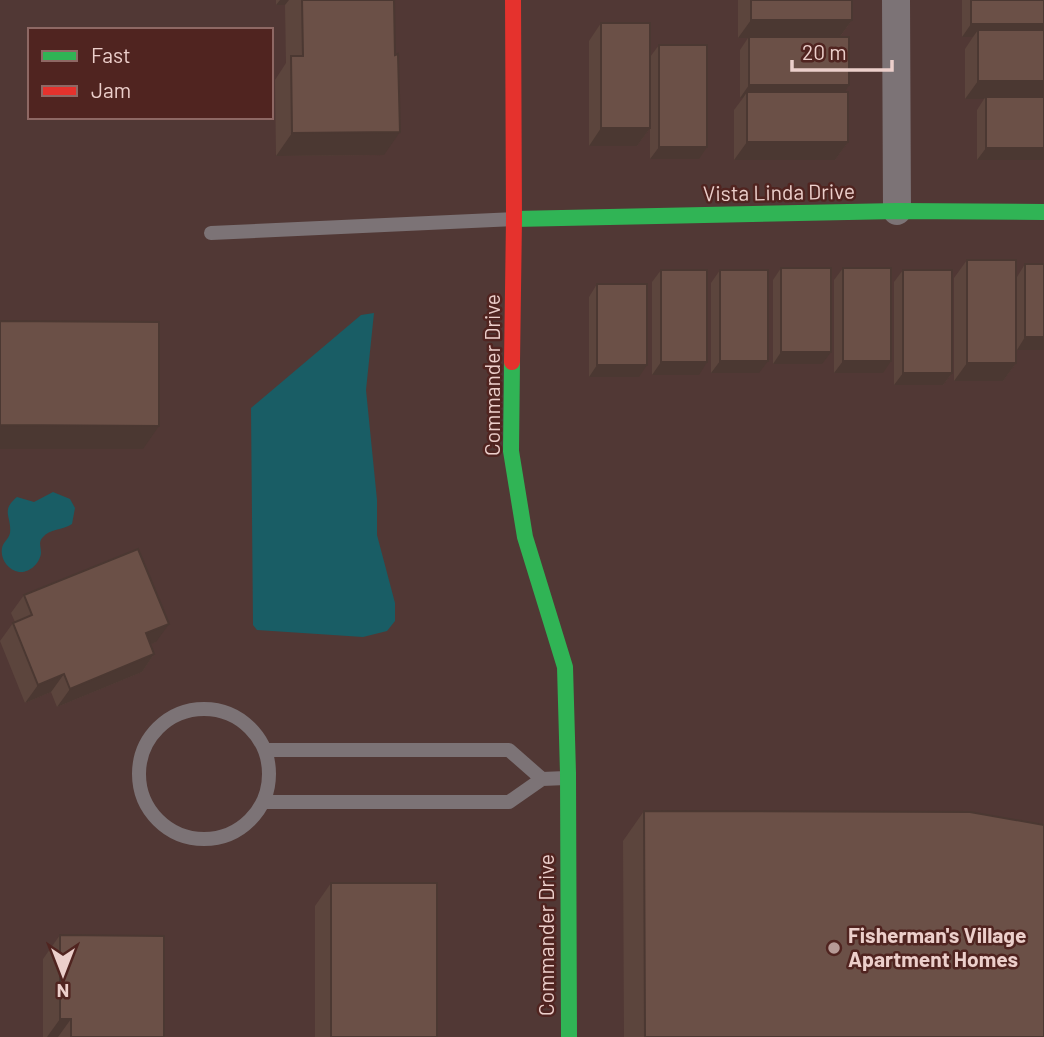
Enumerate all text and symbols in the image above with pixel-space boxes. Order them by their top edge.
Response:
legend [28,28,273,119]
scale bar [792,28,892,72]
text: 20 m [802,39,847,64]
text: Fast [91,42,131,67]
text: Jam [91,77,131,102]
street label: Vista Linda Drive [703,178,855,205]
street label: Commander Drive [479,294,504,456]
street label: Commander Drive [533,854,558,1016]
place label: Fisherman's Village Apartment Homes [848,922,1027,971]
north arrow [28,939,98,1009]
marker: Fisherman's Village Apartment Homes [826,940,842,956]
text: N [57,980,69,1003]

